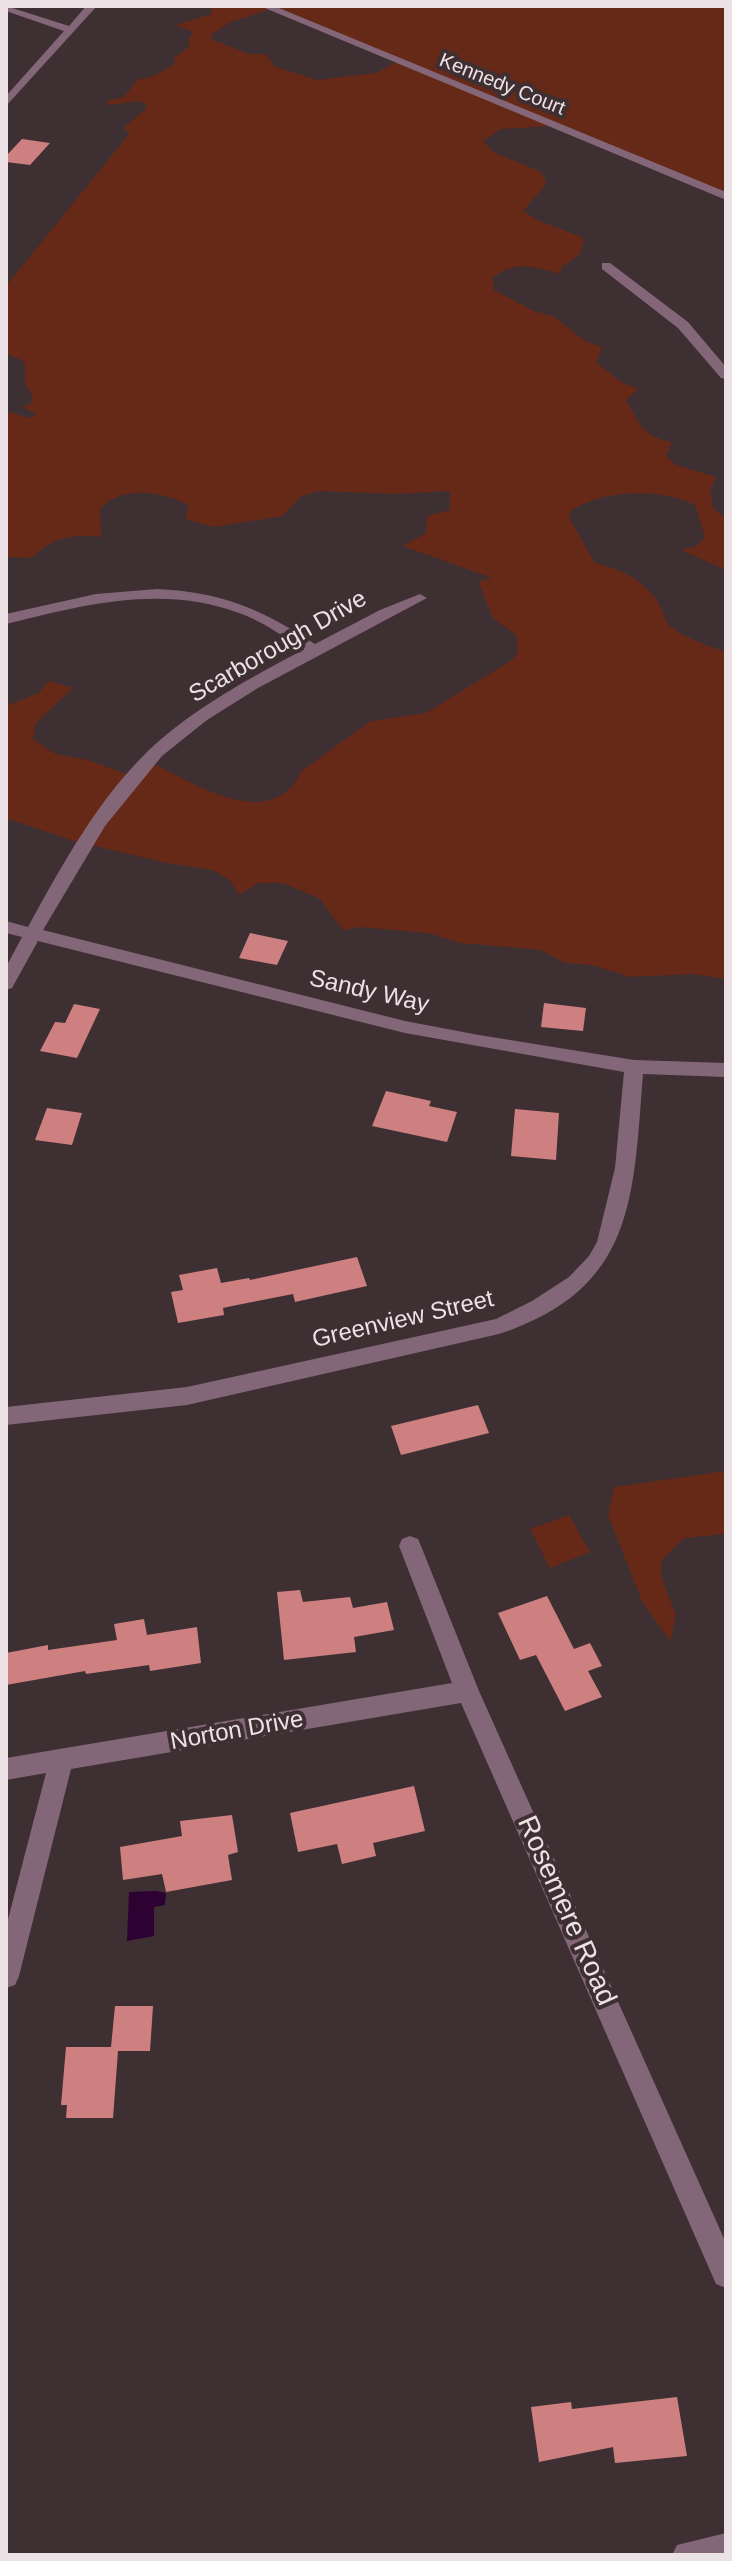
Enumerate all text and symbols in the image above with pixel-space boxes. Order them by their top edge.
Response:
street label: Kennedy Court [436,49,568,121]
street label: Scarborough Drive [184,585,372,709]
street label: Sandy Way [306,964,432,1020]
street label: Greenview Street [309,1285,497,1355]
street label: Norton Drive [168,1705,306,1757]
street label: Rosemere Road [509,1811,623,2011]

